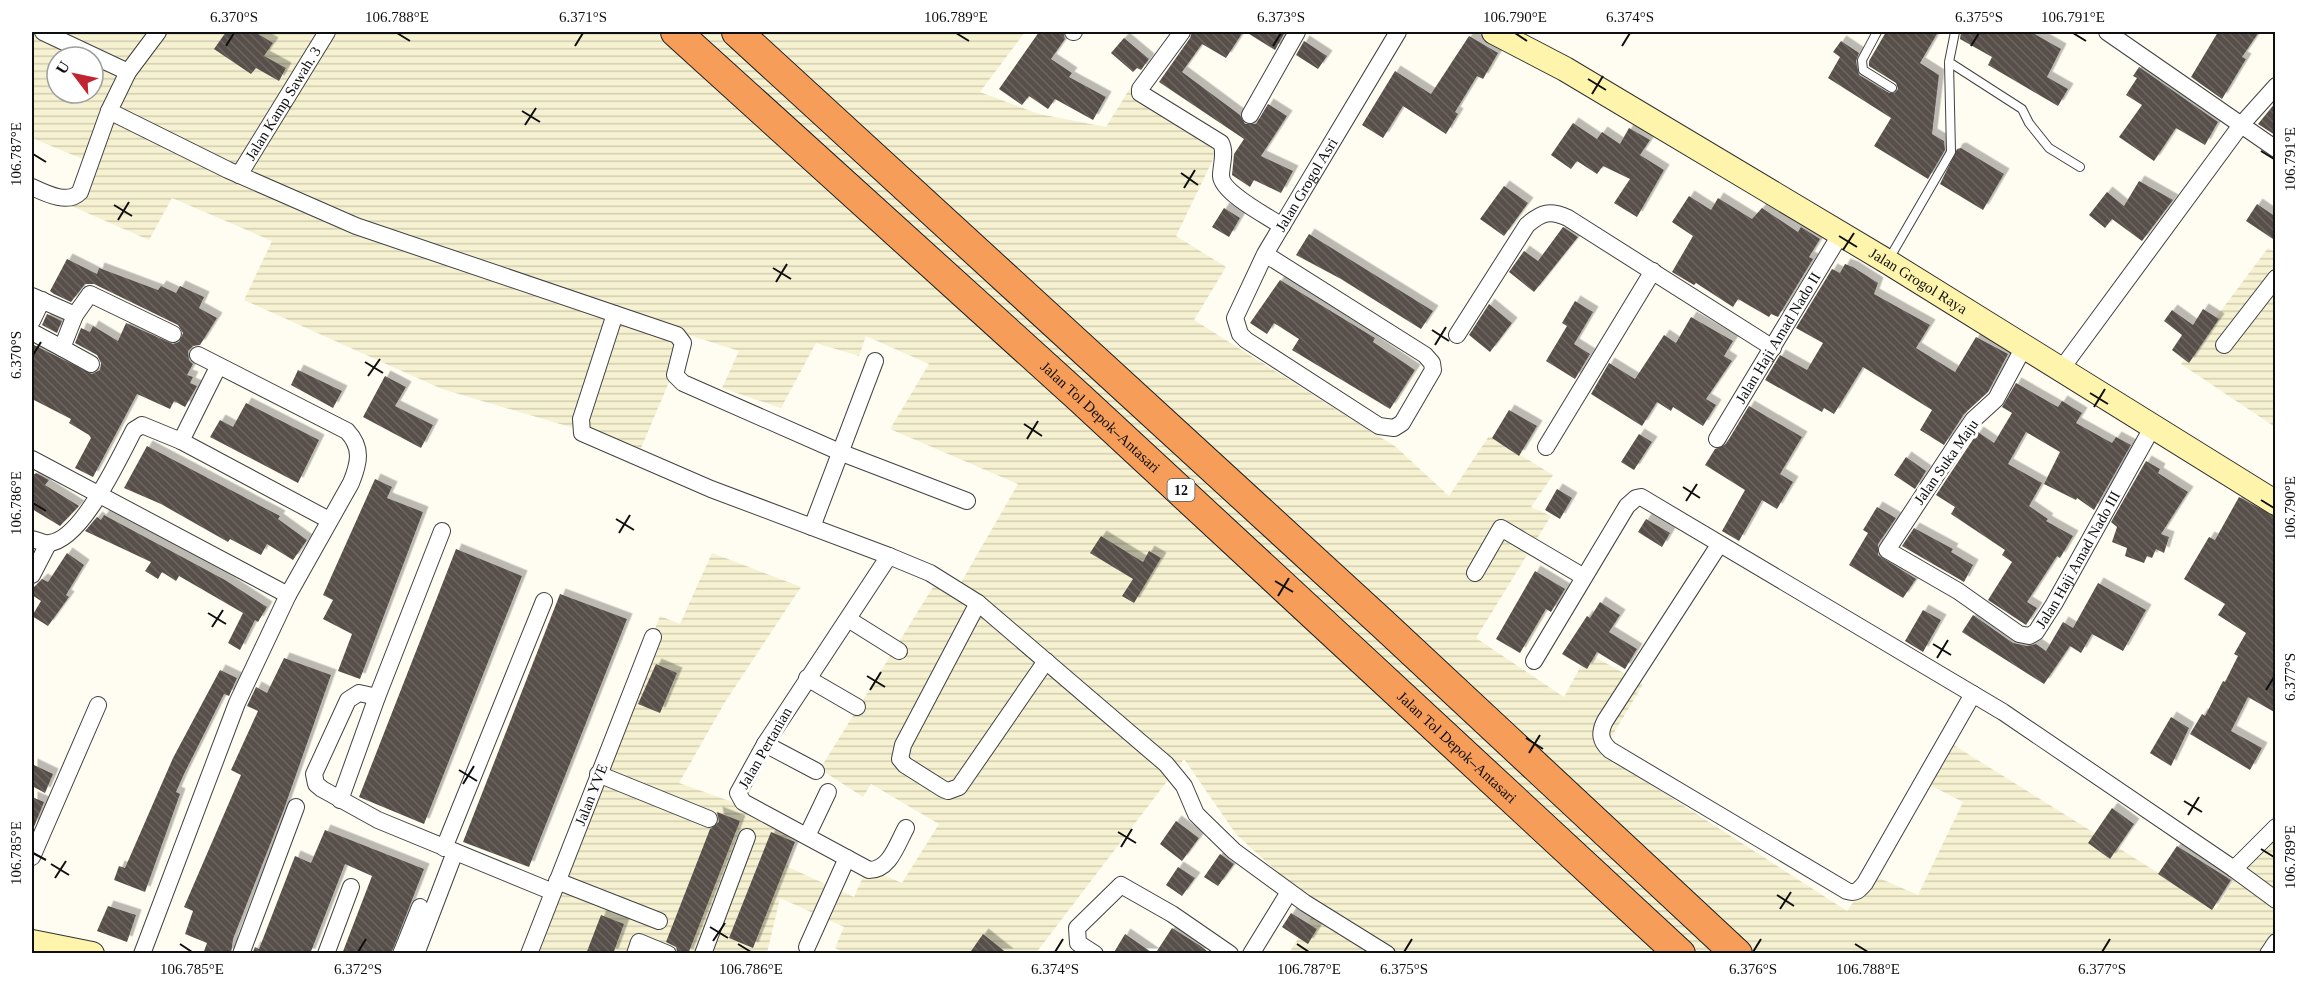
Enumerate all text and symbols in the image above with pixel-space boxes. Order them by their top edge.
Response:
text: 6.370°S [210,9,258,25]
text: 106.788°E [365,9,429,25]
text: 6.371°S [559,9,607,25]
text: 106.789°E [924,9,988,25]
text: 6.373°S [1257,9,1305,25]
text: 106.790°E [1483,9,1547,25]
text: 6.374°S [1606,9,1654,25]
text: 6.375°S [1955,9,2003,25]
text: 106.791°E [2041,9,2105,25]
street label: Jalan Kamp Sawah. 3 [242,44,324,163]
north arrow [45,45,105,105]
text: U [52,58,73,77]
text: 106.787°E [8,122,24,186]
text: 106.791°E [2282,127,2298,191]
street label: Jalan Grogol Asri [1272,135,1341,234]
street label: Jalan Grogol Raya [1867,245,1970,317]
street label: Jalan Haji Amad Nado II [1732,270,1824,406]
text: 6.370°S [8,331,24,379]
street label: Jalan Tol Depok–Antasari [1037,358,1163,476]
street label: Jalan Suka Maju [1911,416,1982,508]
text: 106.786°E [8,471,24,535]
text: 106.790°E [2282,476,2298,540]
road number: 12 [1168,479,1194,501]
street label: Jalan Haji Amad Nado III [2033,488,2123,631]
text: 6.377°S [2282,653,2298,701]
street label: Jalan Tol Depok–Antasari [1394,688,1520,806]
street label: Jalan Pertanian [735,704,795,791]
street label: Jalan YVE [572,762,611,828]
text: 106.785°E [8,821,24,885]
text: 106.789°E [2282,825,2298,889]
text: 106.785°E [160,961,224,977]
text: 6.372°S [334,961,382,977]
text: 106.786°E [719,961,783,977]
text: 6.374°S [1031,961,1079,977]
text: 106.787°E [1277,961,1341,977]
text: 6.375°S [1380,961,1428,977]
text: 6.376°S [1729,961,1777,977]
text: 106.788°E [1836,961,1900,977]
text: 6.377°S [2078,961,2126,977]

